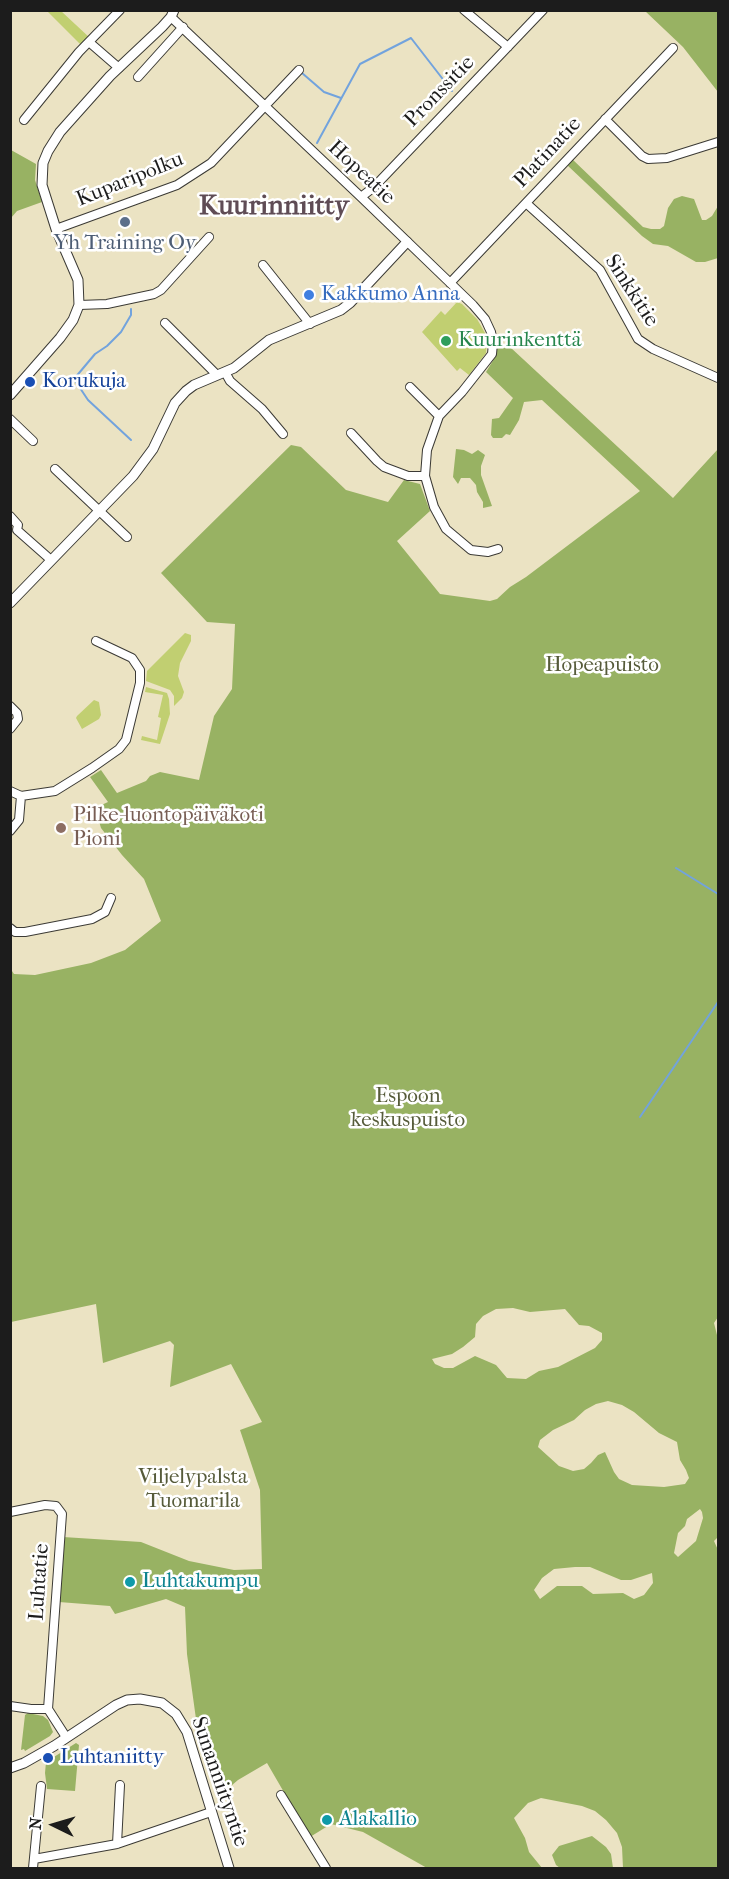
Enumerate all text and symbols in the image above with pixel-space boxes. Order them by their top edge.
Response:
street label: Pronssitie [400,51,480,133]
street label: Platinatie [509,112,587,194]
street label: Hopeatie [322,136,400,210]
street label: Kuparipolku [73,147,187,213]
district label: Kuurinniitty [199,191,349,223]
marker: Yh Training Oy [118,215,132,229]
place label: Yh Training Oy [54,231,196,257]
street label: Sinkkitie [598,250,664,332]
place label: Kakkumo Anna [321,282,460,308]
marker: Kakkumo Anna [302,288,316,302]
place label: Kuurinkenttä [458,328,581,354]
marker: Kuurinkenttä [439,334,453,348]
place label: Korukuja [42,369,126,395]
marker: Korukuja [23,375,37,389]
park label: Hopeapuisto [545,653,659,679]
place label: Pilke-luontopäiväkoti Pioni [73,803,264,853]
marker: Pilke-luontopäiväkoti Pioni [54,821,68,835]
park label: Espoon keskuspuisto [351,1084,465,1134]
park label: Viljelypalsta Tuomarila [138,1465,248,1515]
street label: Luhtatie [25,1543,55,1621]
place label: Luhtakumpu [142,1569,259,1595]
marker: Luhtakumpu [123,1575,137,1589]
street label: Sunanniityntie [185,1714,253,1850]
place label: Luhtaniitty [60,1745,164,1771]
marker: Luhtaniitty [41,1751,55,1765]
north arrow [24,1795,84,1855]
place label: Alakallio [339,1807,417,1833]
marker: Alakallio [320,1813,334,1827]
text: N [26,1817,46,1830]

